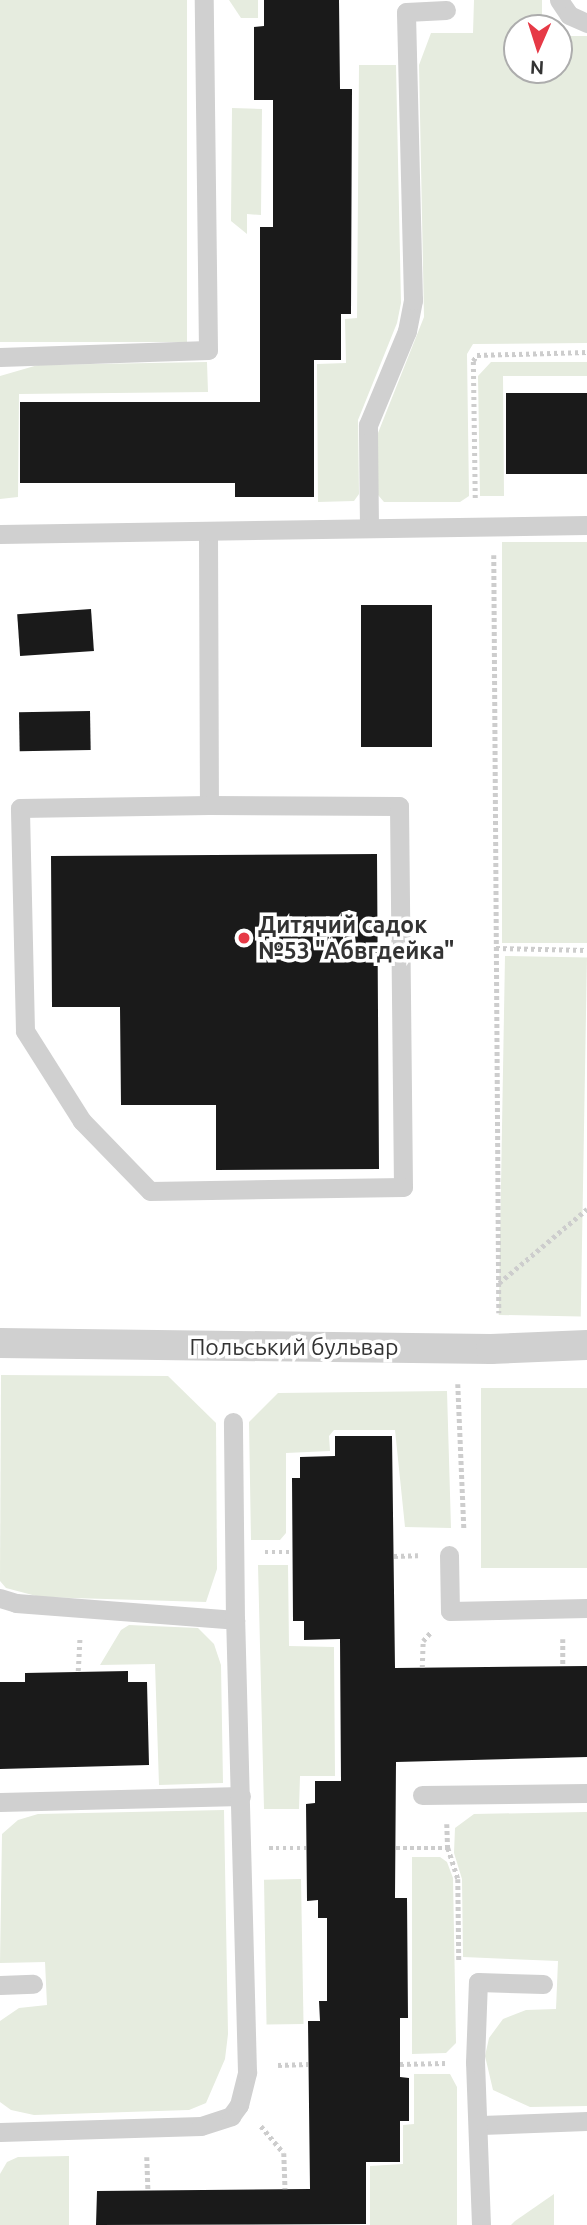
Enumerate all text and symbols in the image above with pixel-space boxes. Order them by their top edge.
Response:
north arrow [503,14,573,84]
text: N [529,57,545,79]
place label: Дитячий садок №53 "Абвгдейка" [258,911,454,965]
marker: Дитячий садок №53 "Абвгдейка" [236,930,252,946]
street label: Польський бульвар [189,1333,399,1361]

